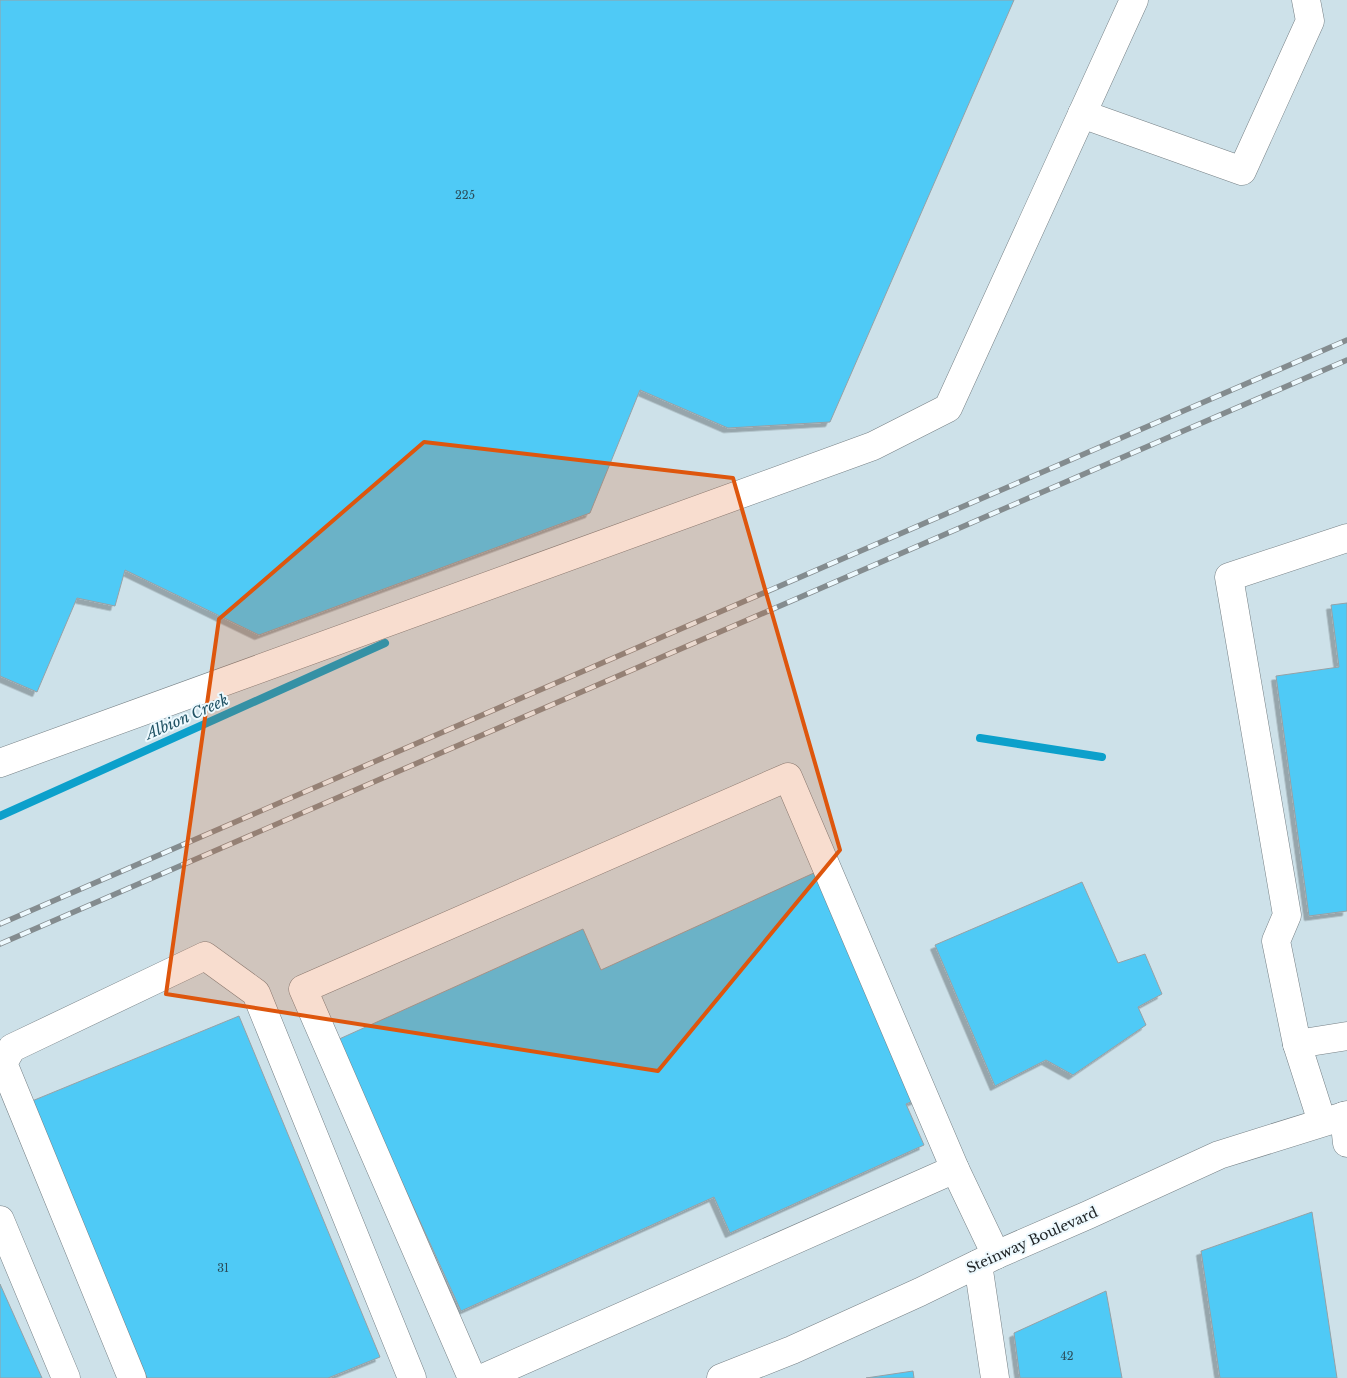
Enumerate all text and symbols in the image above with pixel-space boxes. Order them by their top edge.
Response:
house number: 225 [455,188,475,202]
water label: Albion Creek [141,690,231,744]
street label: Steinway Boulevard [963,1203,1101,1277]
house number: 31 [217,1261,229,1275]
house number: 42 [1060,1349,1074,1363]

